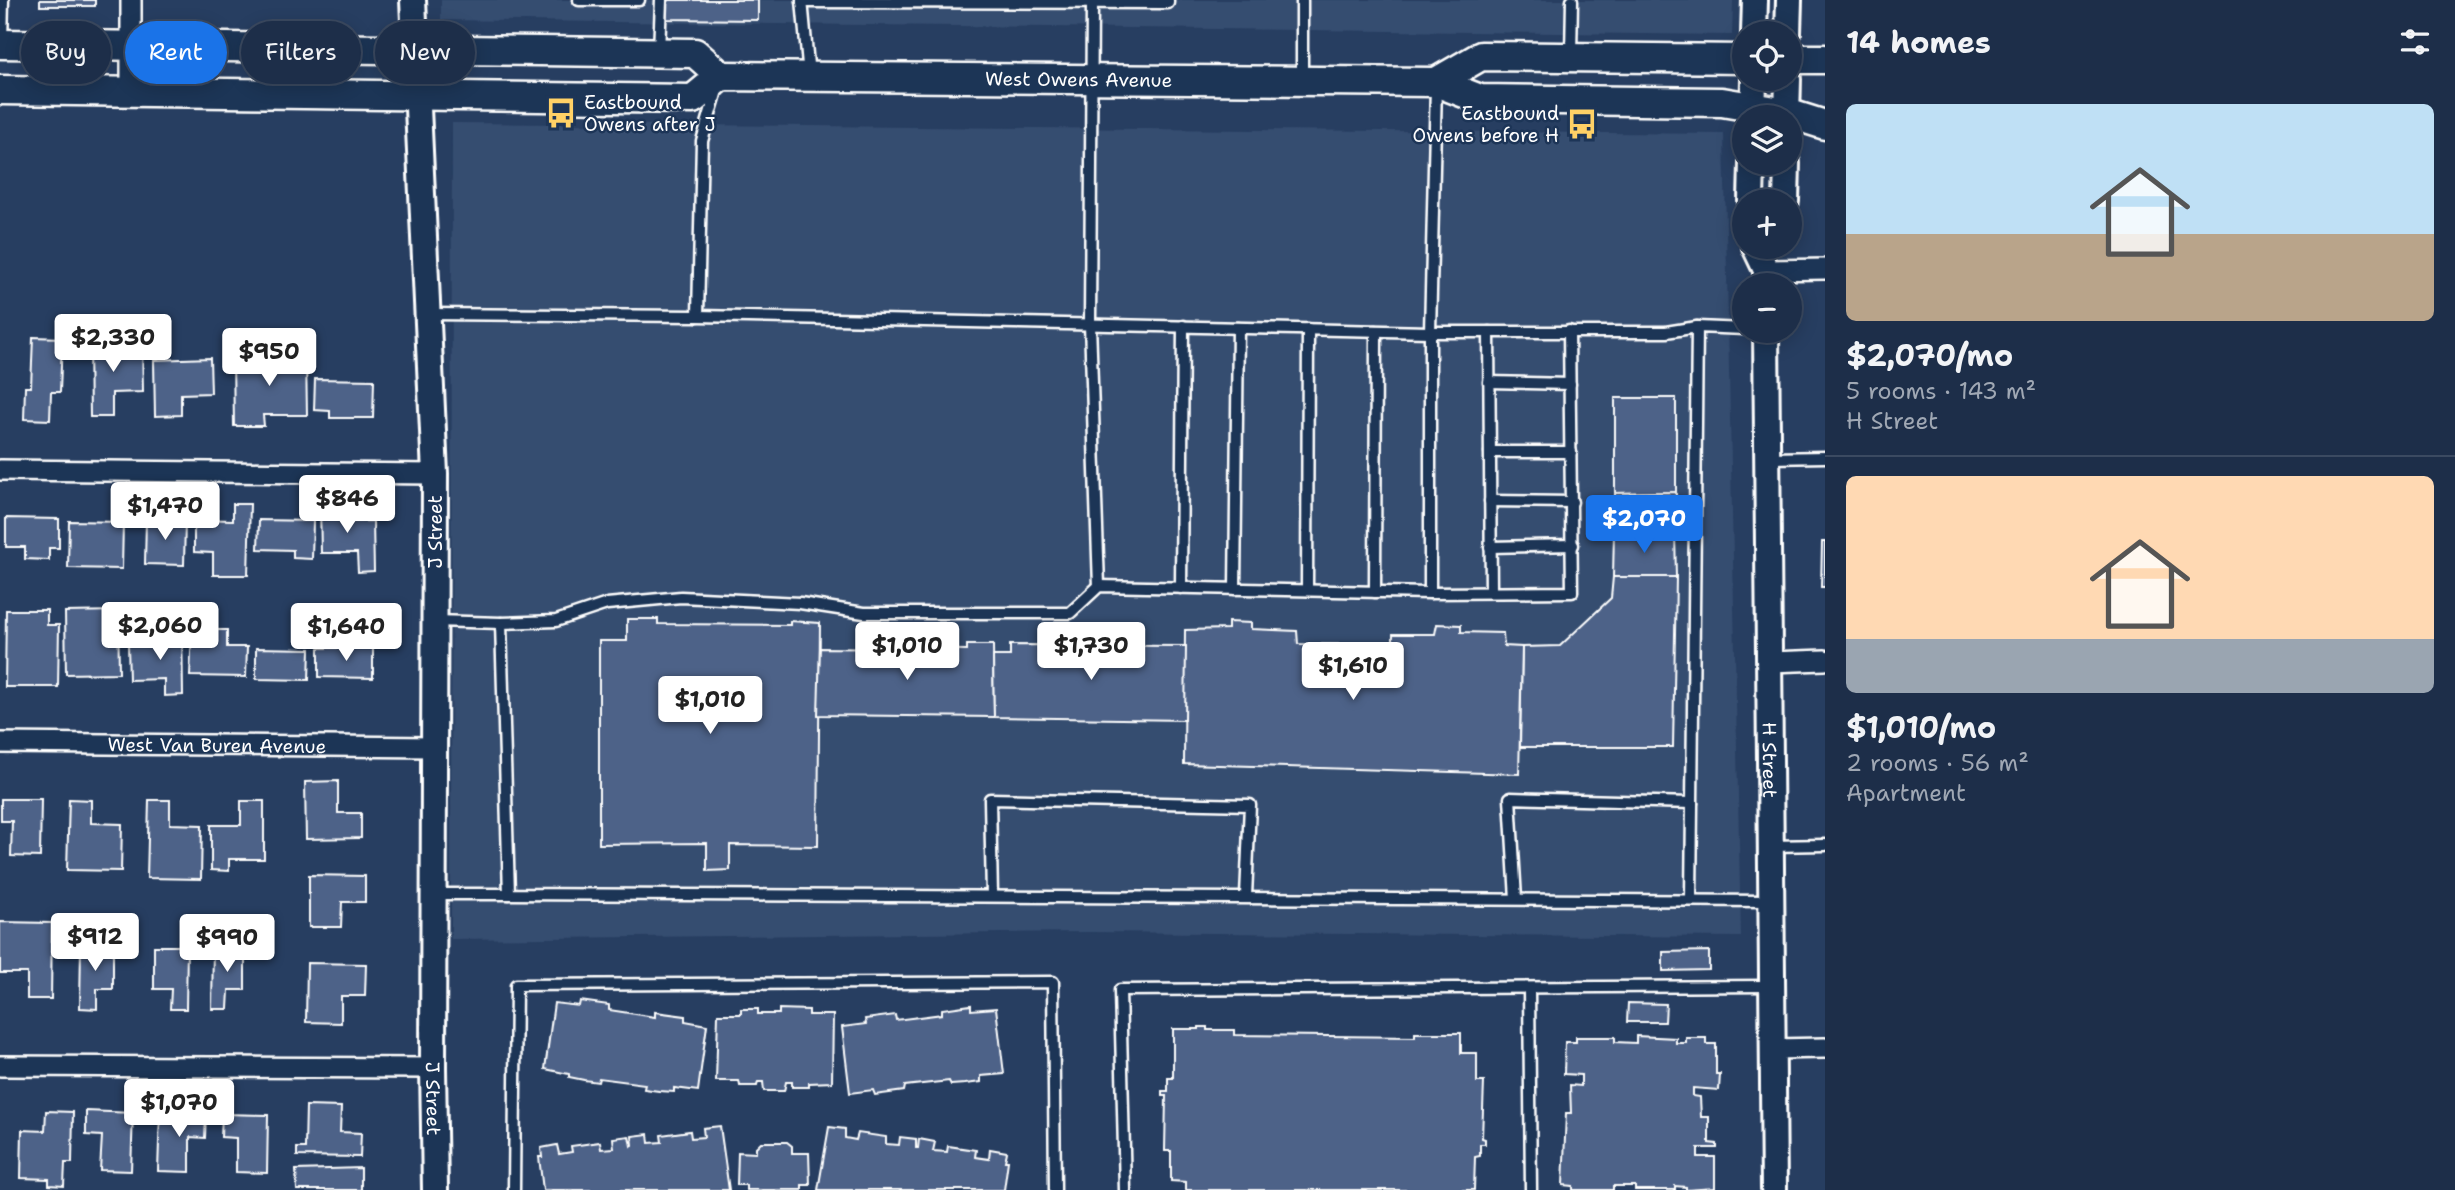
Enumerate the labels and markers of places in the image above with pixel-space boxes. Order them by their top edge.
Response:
place label: Eastbound Owens after J [584,90,715,137]
bus stop icon: Eastbound Owens after J [544,96,578,130]
place label: Eastbound Owens before H [1413,101,1559,148]
bus stop icon: Eastbound Owens before H [1565,107,1599,141]
pin: $2,330 [56,314,170,374]
pin: $950 [228,328,310,388]
pin: $846 [306,476,388,535]
pin: $1,470 [108,482,222,542]
pin: $2,070 [1587,496,1701,555]
pin: $2,060 [103,602,217,662]
pin: $1,640 [289,604,403,663]
pin: $1,010 [850,622,964,682]
pin: $1,730 [1034,622,1148,682]
pin: $1,610 [1296,642,1410,702]
pin: $1,010 [653,676,767,736]
pin: $912 [54,914,136,973]
pin: $990 [186,914,268,974]
pin: $1,070 [122,1080,236,1139]

